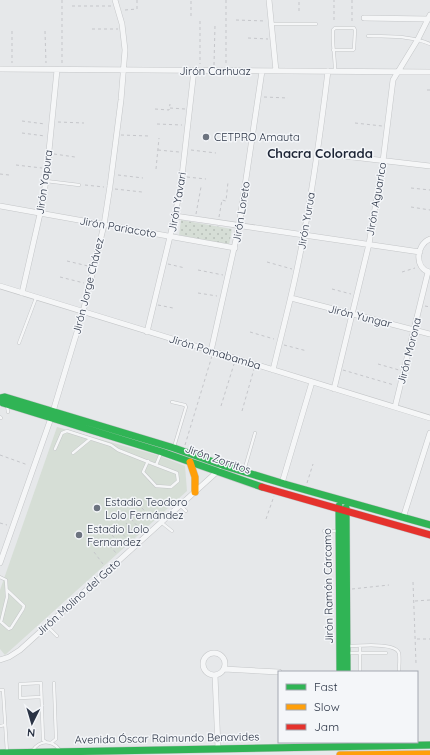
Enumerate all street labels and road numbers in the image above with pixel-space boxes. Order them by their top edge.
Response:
street label: Jirón Carhuaz [179,64,251,78]
street label: Jirón Yapura [33,149,55,215]
street label: Jirón Aguarico [363,161,389,237]
street label: Jirón Yavari [165,171,189,233]
street label: Jirón Loreto [229,180,253,244]
street label: Jirón Yurua [294,191,318,251]
street label: Jirón Pariacoto [78,213,158,241]
street label: Jirón Jorge Chávez [69,236,107,336]
street label: Jirón Yungar [327,301,394,331]
street label: Jirón Morona [394,316,424,386]
street label: Jirón Pomabamba [167,331,263,373]
street label: Jirón Zorritos [183,441,253,477]
street label: Jirón Ramón Cárcamo [320,528,336,644]
street label: Jirón Molino del Gato [33,555,123,639]
street label: Avenida Óscar Raimundo Benavides [74,729,260,747]

